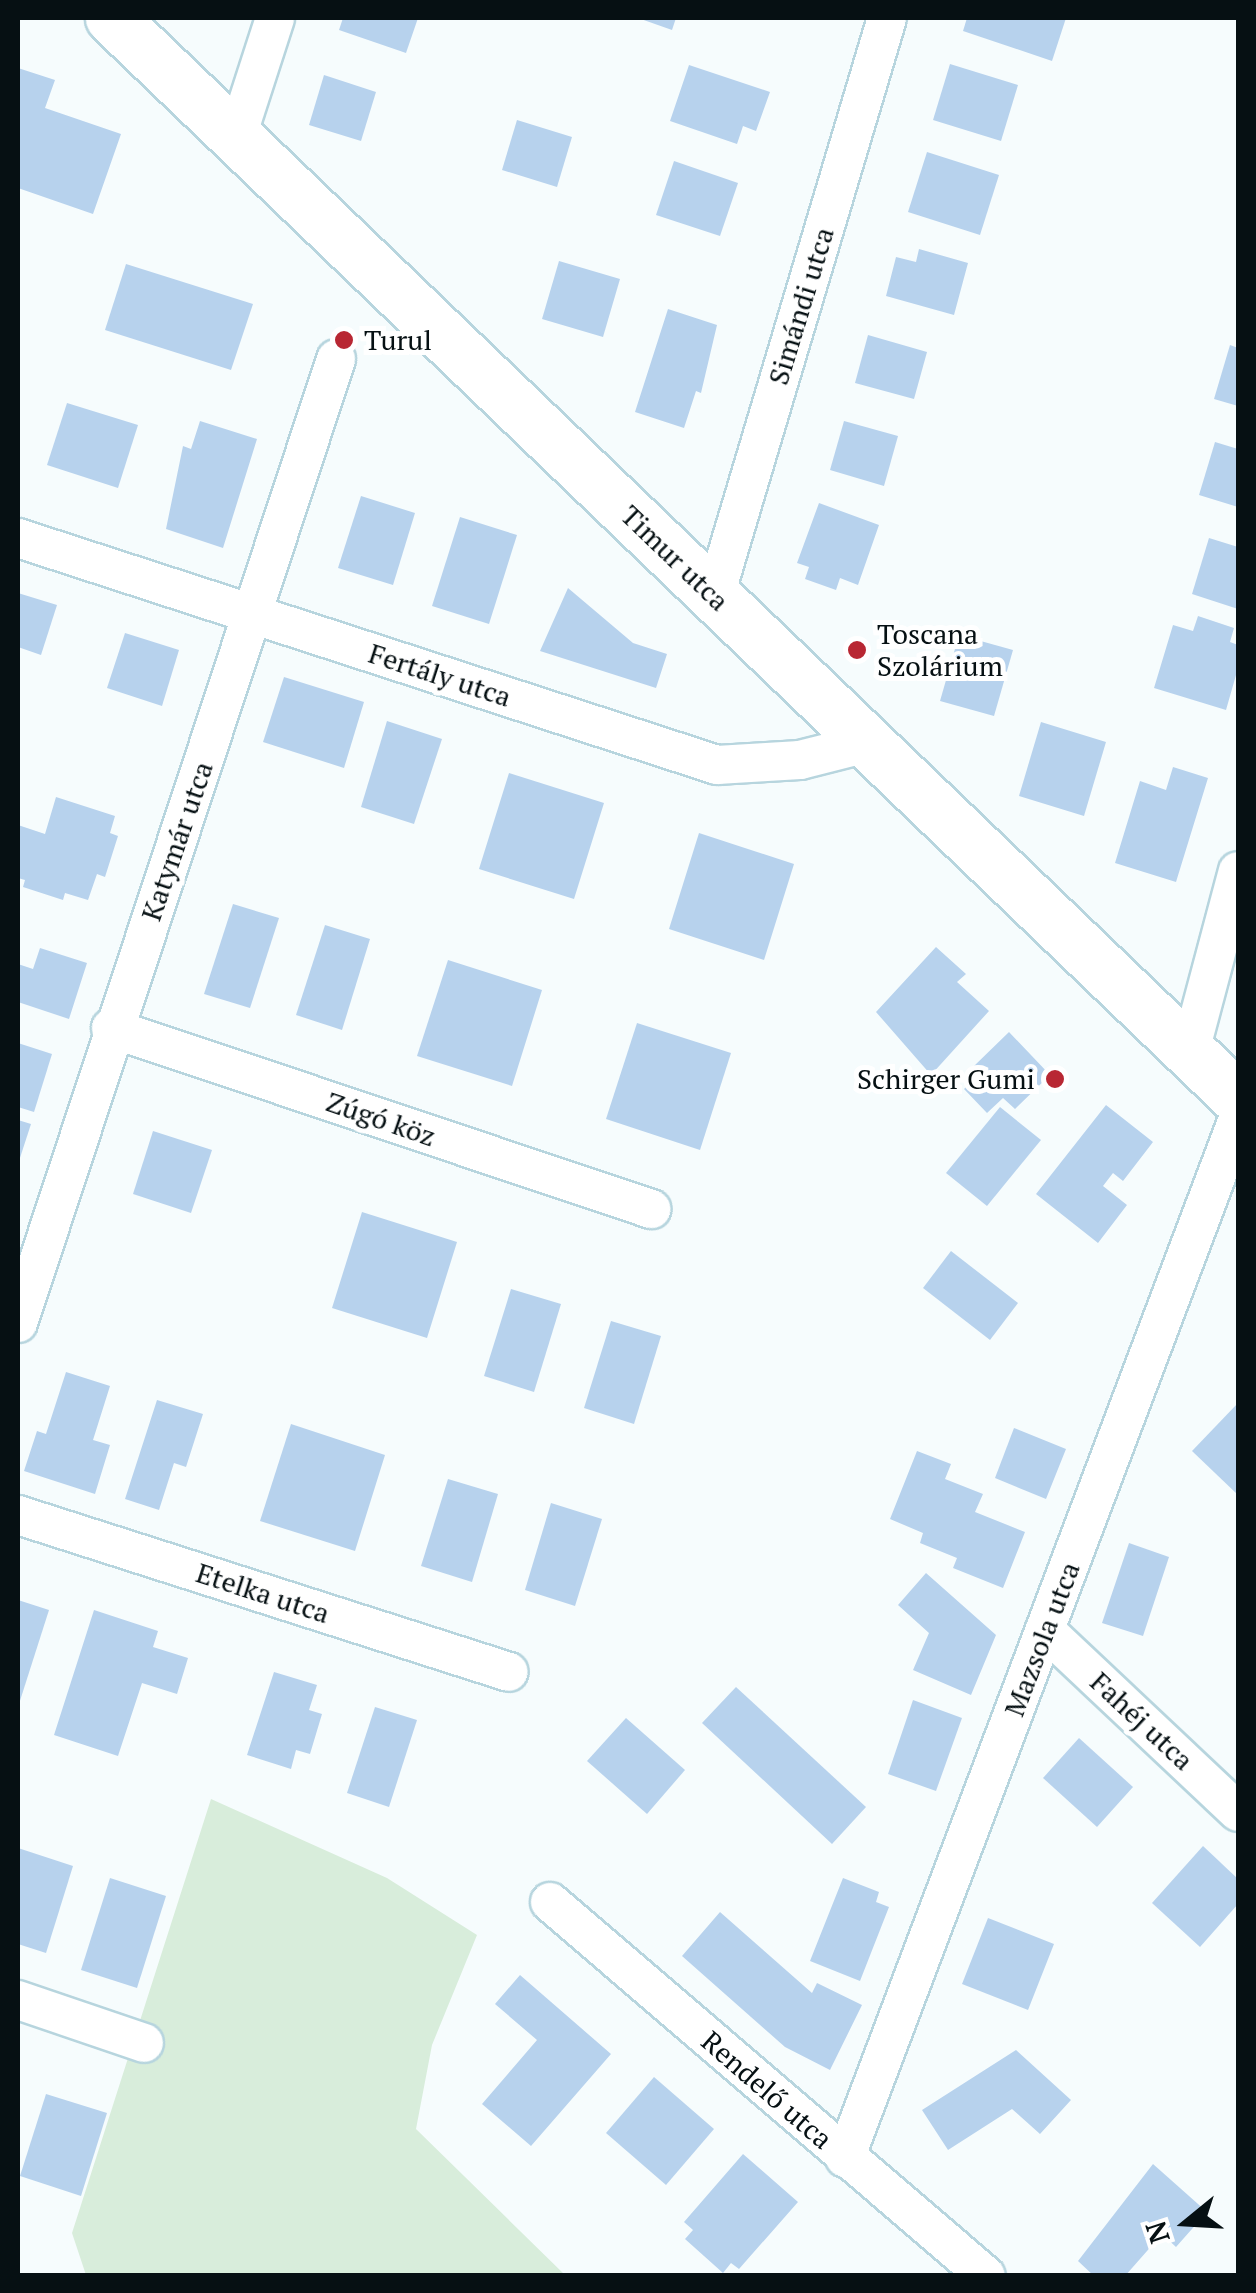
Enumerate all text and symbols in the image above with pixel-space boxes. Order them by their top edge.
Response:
street label: Simándi utca [761,223,841,389]
place label: Turul [364,323,432,357]
marker: Turul [333,329,355,351]
street label: Timur utca [614,498,736,618]
place label: Toscana Szolárium [877,617,1003,683]
street label: Fertály utca [365,636,515,714]
marker: Toscana Szolárium [846,639,868,661]
street label: Katymár utca [134,757,220,925]
place label: Schirger Gumi [857,1062,1035,1096]
marker: Schirger Gumi [1044,1068,1066,1090]
street label: Zúgó köz [322,1085,440,1153]
street label: Etelka utca [192,1556,334,1630]
street label: Mazsola utca [997,1557,1087,1721]
street label: Fahéj utca [1084,1665,1200,1777]
street label: Rendelő utca [695,2024,839,2156]
north arrow [1136,2173,1236,2273]
text: N [1136,2217,1178,2248]

